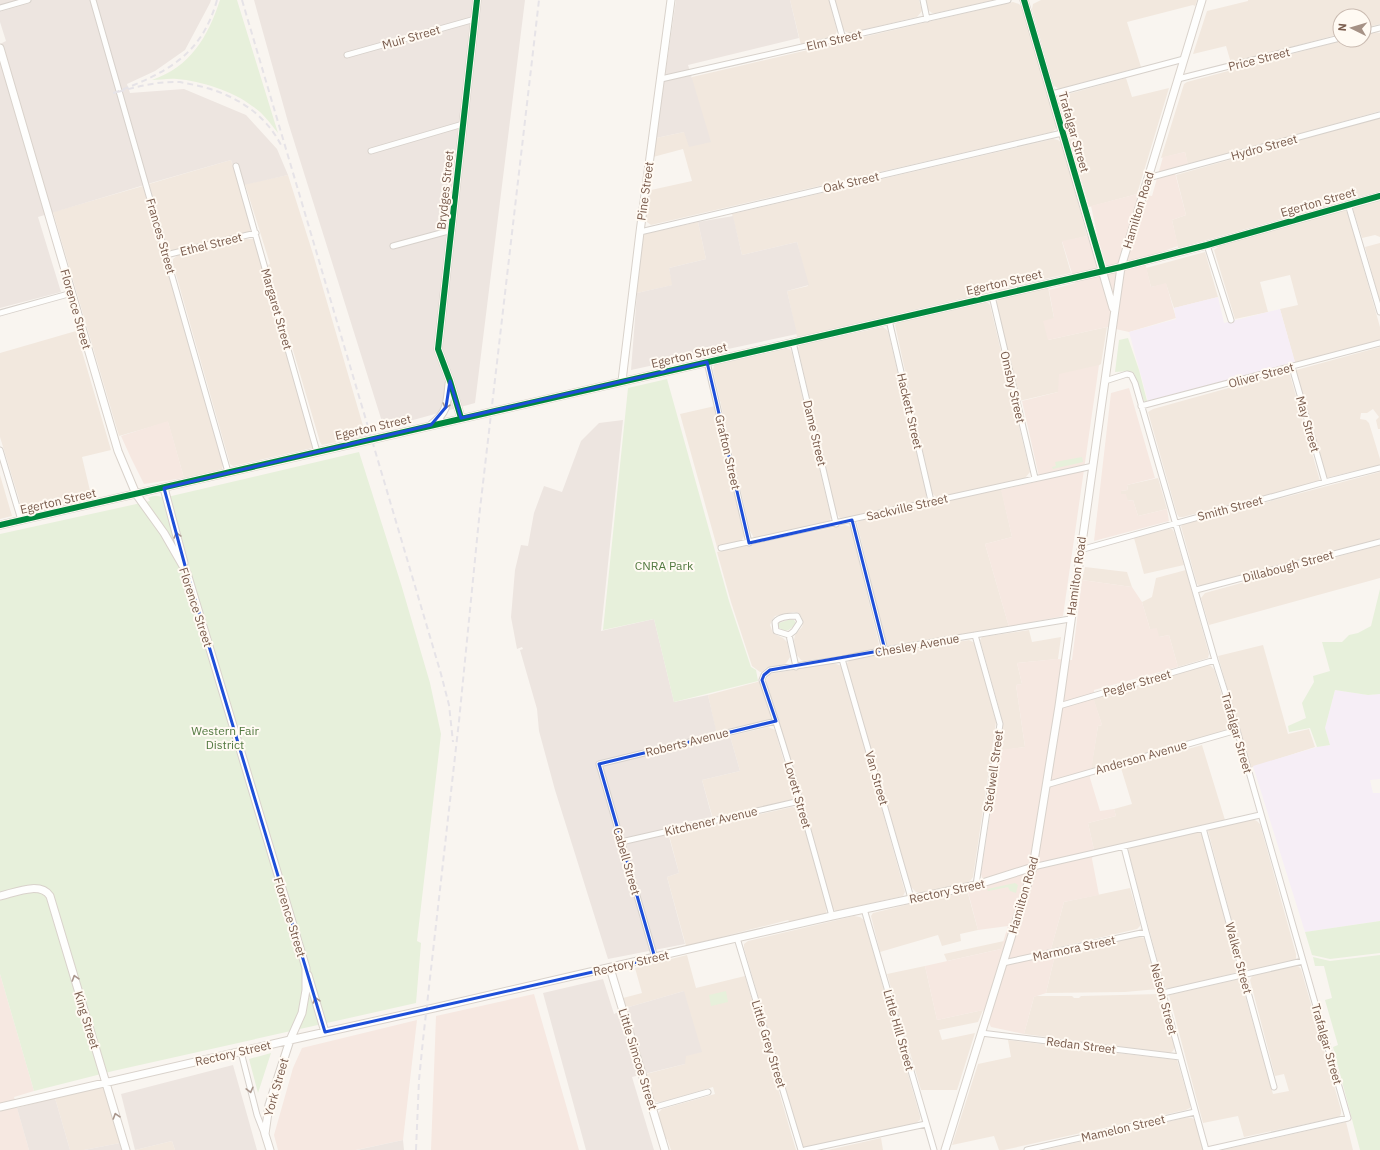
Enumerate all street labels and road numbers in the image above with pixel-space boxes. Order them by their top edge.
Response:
street label: Muir Street [380,22,442,52]
street label: Elm Street [805,26,863,54]
street label: Price Street [1227,44,1291,74]
street label: Trafalgar Street [1055,90,1093,174]
street label: Hydro Street [1229,131,1299,163]
street label: Brydges Street [433,150,457,230]
street label: Pine Street [633,161,657,221]
street label: Oak Street [822,168,880,196]
street label: Hamilton Road [1119,170,1157,250]
street label: Egerton Street [1279,184,1357,220]
street label: Frances Street [143,196,179,276]
street label: Ethel Street [178,229,244,259]
street label: Egerton Street [964,266,1044,298]
street label: Florence Street [57,267,95,351]
street label: Margaret Street [258,267,296,351]
street label: Egerton Street [649,339,729,371]
street label: Omsby Street [997,350,1029,424]
street label: Oliver Street [1227,359,1295,391]
street label: Hackett Street [894,371,926,451]
street label: May Street [1293,394,1323,454]
street label: Dame Street [800,399,830,467]
street label: Egerton Street [333,411,413,443]
street label: Grafton Street [712,413,744,491]
street label: Egerton Street [18,485,98,517]
street label: Sackville Street [865,490,949,524]
street label: Smith Street [1196,492,1264,524]
street label: Hamilton Road [1063,535,1089,617]
street label: Dillabough Street [1241,547,1335,585]
street label: Florence Street [176,565,216,649]
street label: Chesley Avenue [874,630,961,660]
street label: Pegler Street [1101,666,1173,700]
street label: Trafalgar Street [1218,691,1256,775]
street label: Roberts Avenue [644,724,731,760]
street label: Stedwell Street [980,729,1006,813]
street label: Anderson Avenue [1093,737,1189,777]
street label: Van Street [862,749,892,807]
street label: Lovett Street [781,760,815,830]
street label: Kitchener Avenue [663,803,759,839]
street label: Cabell Street [610,825,644,897]
street label: Hamilton Road [1005,855,1041,935]
street label: Florence Street [271,875,309,959]
street label: Rectory Street [908,876,986,906]
street label: Walker Street [1222,921,1256,995]
street label: Marmora Street [1031,932,1117,964]
street label: Rectory Street [592,947,670,979]
street label: Nelson Street [1147,962,1181,1036]
street label: Little Hill Street [880,988,918,1072]
street label: King Street [71,989,103,1051]
street label: Little Grey Street [749,998,789,1090]
street label: Trafalgar Street [1308,1002,1346,1086]
street label: Little Simcoe Street [615,1006,661,1112]
street label: Redan Street [1045,1033,1117,1057]
street label: Rectory Street [194,1037,272,1069]
street label: York Street [261,1056,291,1118]
street label: Mamelon Street [1080,1111,1166,1145]

